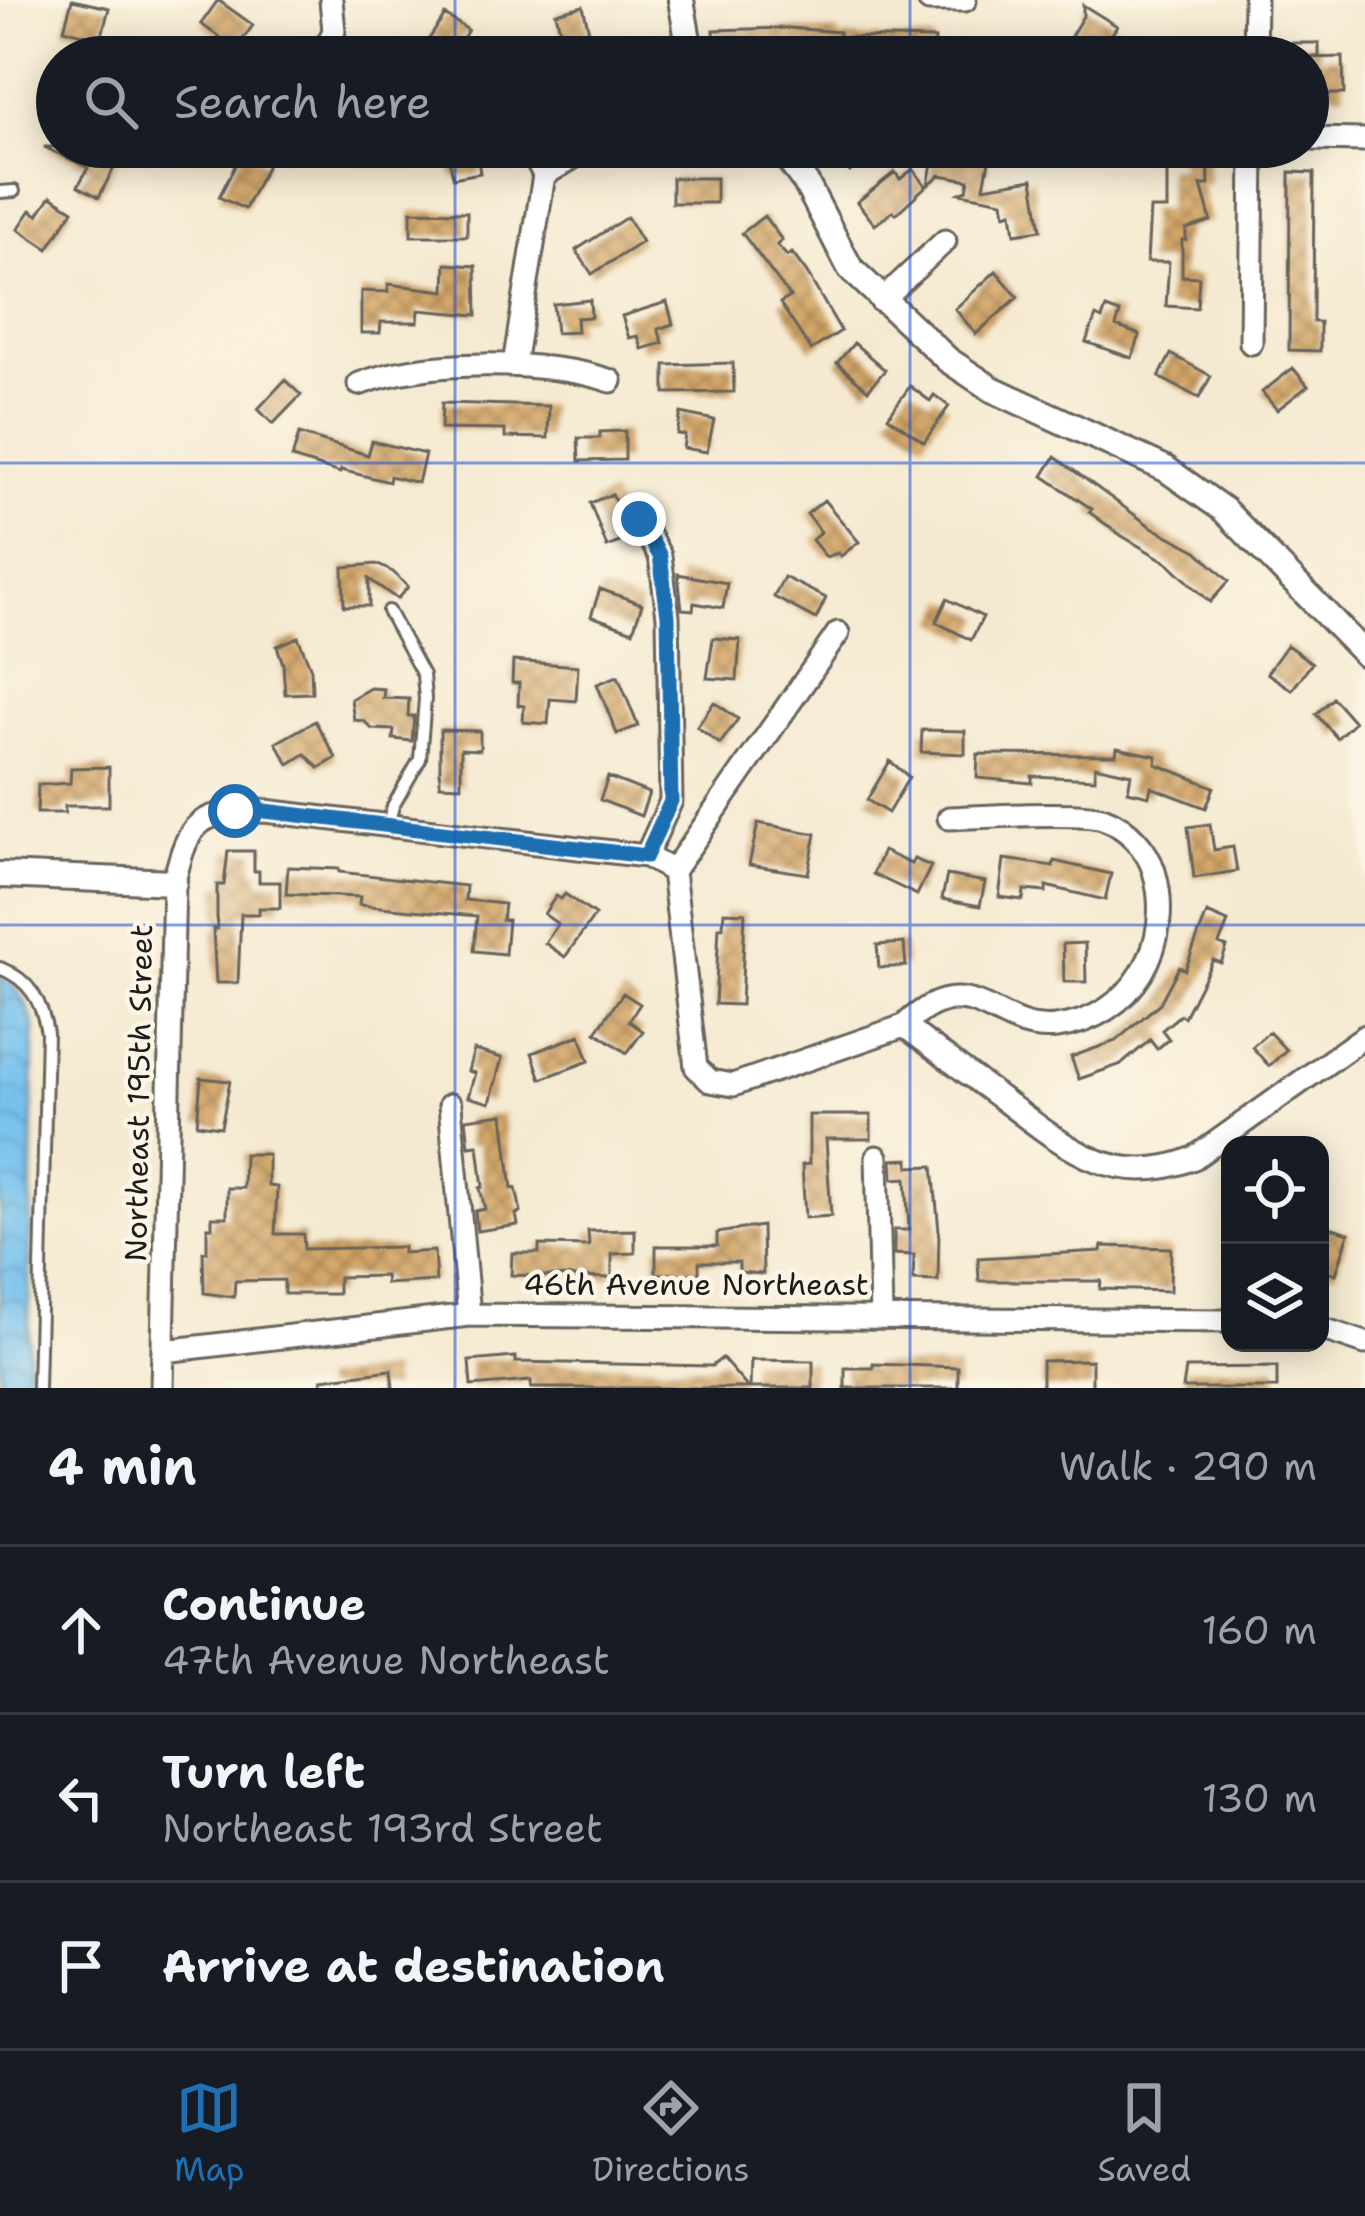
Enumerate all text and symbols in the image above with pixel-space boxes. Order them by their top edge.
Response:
search box [36,36,1329,168]
icon: search [78,69,144,135]
text: Search here [174,72,431,132]
route end [612,492,666,546]
route start [208,784,262,838]
street label: Northeast 195th Street [115,924,162,1262]
map controls [1221,1136,1329,1352]
button: locate [1221,1136,1329,1244]
button: layers [1221,1244,1329,1352]
street label: 46th Avenue Northeast [523,1264,869,1305]
text: 4 min [48,1432,197,1500]
text: Walk · 290 m [1059,1440,1317,1492]
text: Continue [162,1574,366,1634]
icon: ahead [48,1597,114,1663]
text: 160 m [1202,1604,1317,1656]
text: 47th Avenue Northeast [162,1634,610,1686]
text: Turn left [162,1742,365,1802]
icon: left [48,1765,114,1831]
text: 130 m [1202,1772,1317,1824]
text: Northeast 193rd Street [162,1802,603,1854]
icon: arrive [48,1933,114,1999]
text: Arrive at destination [162,1936,665,1996]
tab: Map [174,2075,245,2192]
tab: Directions [592,2075,750,2192]
tab: Saved [1097,2075,1191,2192]

